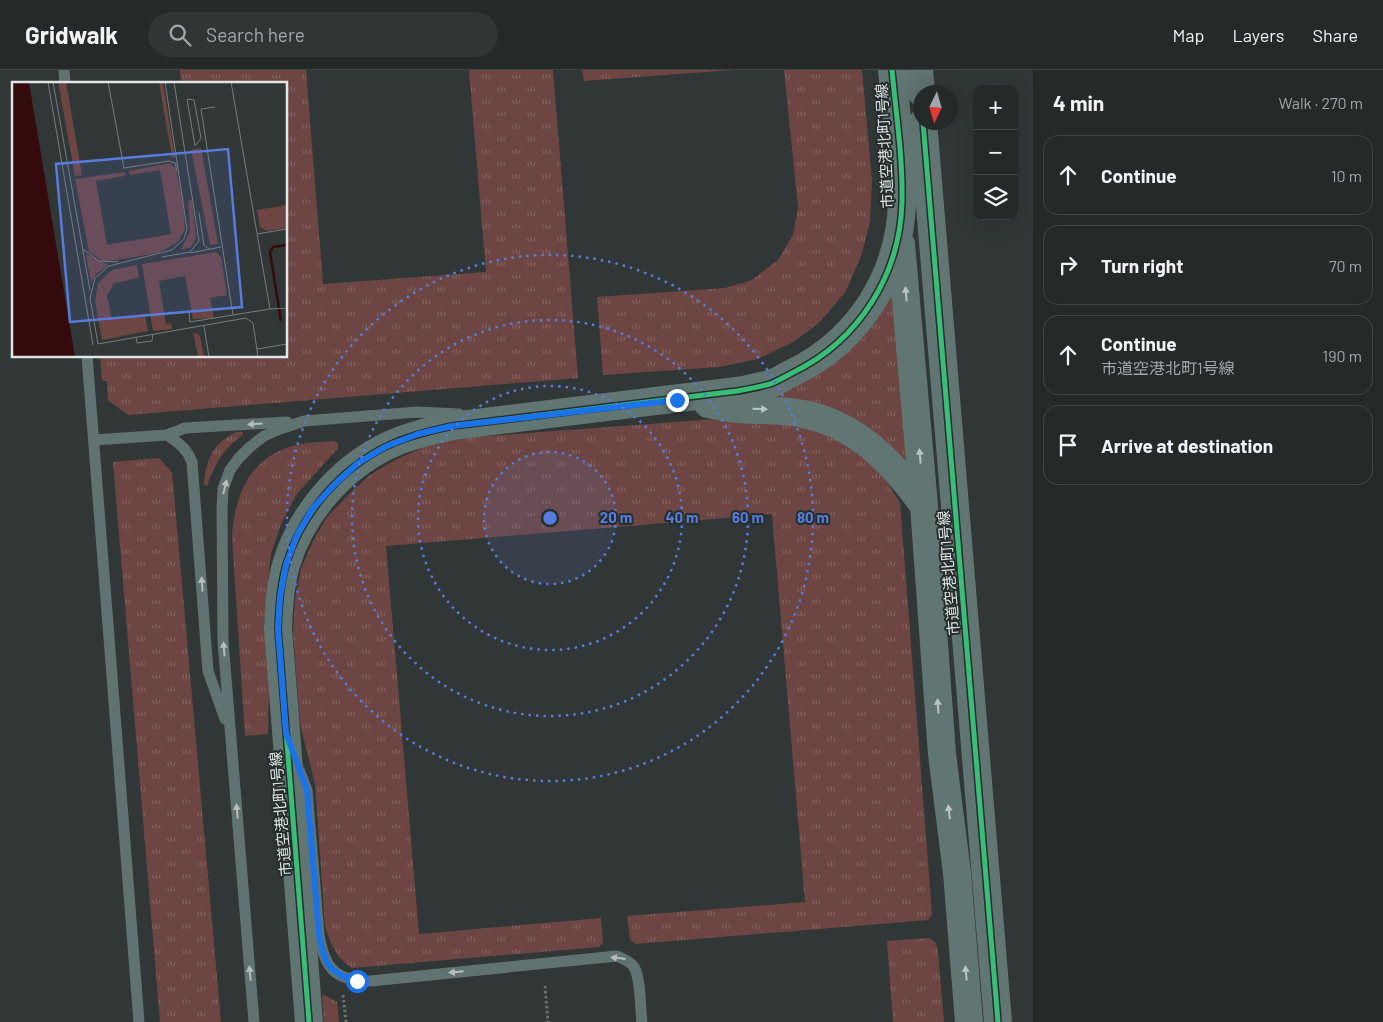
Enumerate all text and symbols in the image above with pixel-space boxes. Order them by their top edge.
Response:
search box [148,12,498,57]
text: Gridwalk [25,20,118,49]
icon: search [166,21,194,49]
text: Search here [206,23,305,46]
text: Map [1172,24,1204,46]
text: Layers [1232,24,1285,46]
text: Share [1313,24,1358,46]
inset map [12,82,288,358]
street label: 市道空港北町1号線 [872,83,896,209]
north arrow [913,85,958,130]
map controls [973,85,1018,220]
button: + [973,85,1018,130]
text: 4 min [1053,90,1104,115]
text: Walk · 270 m [1278,93,1363,112]
button: − [973,130,1018,175]
icon: ahead [1054,161,1082,189]
text: Continue [1101,164,1177,187]
text: 10 m [1331,166,1362,185]
button: layers [973,175,1018,220]
icon: right [1054,251,1082,279]
text: Turn right [1101,254,1183,277]
text: 70 m [1329,256,1362,275]
one-way arrow [901,286,909,302]
text: Continue [1101,332,1177,355]
icon: ahead [1054,341,1082,369]
text: 190 m [1323,346,1362,365]
text: 市道空港北町1号線 [1101,358,1235,377]
route end [666,389,689,412]
one-way arrow [753,406,769,414]
one-way arrow [247,420,263,428]
icon: arrive [1054,431,1082,459]
text: Arrive at destination [1101,434,1273,457]
one-way arrow [915,448,923,464]
one-way arrow [221,480,229,495]
text: 20 m [600,508,632,526]
text: 40 m [665,508,699,526]
text: 60 m [732,508,764,526]
text: 80 m [797,508,829,526]
centre of rings [541,509,559,527]
street label: 市道空港北町1号線 [934,510,962,636]
one-way arrow [197,576,205,592]
one-way arrow [219,641,227,657]
one-way arrow [934,697,942,713]
street label: 市道空港北町1号線 [266,751,294,877]
one-way arrow [232,803,240,819]
one-way arrow [945,803,953,819]
one-way arrow [609,954,625,962]
one-way arrow [246,965,254,981]
one-way arrow [961,965,969,981]
one-way arrow [448,968,464,976]
route start [346,970,369,993]

